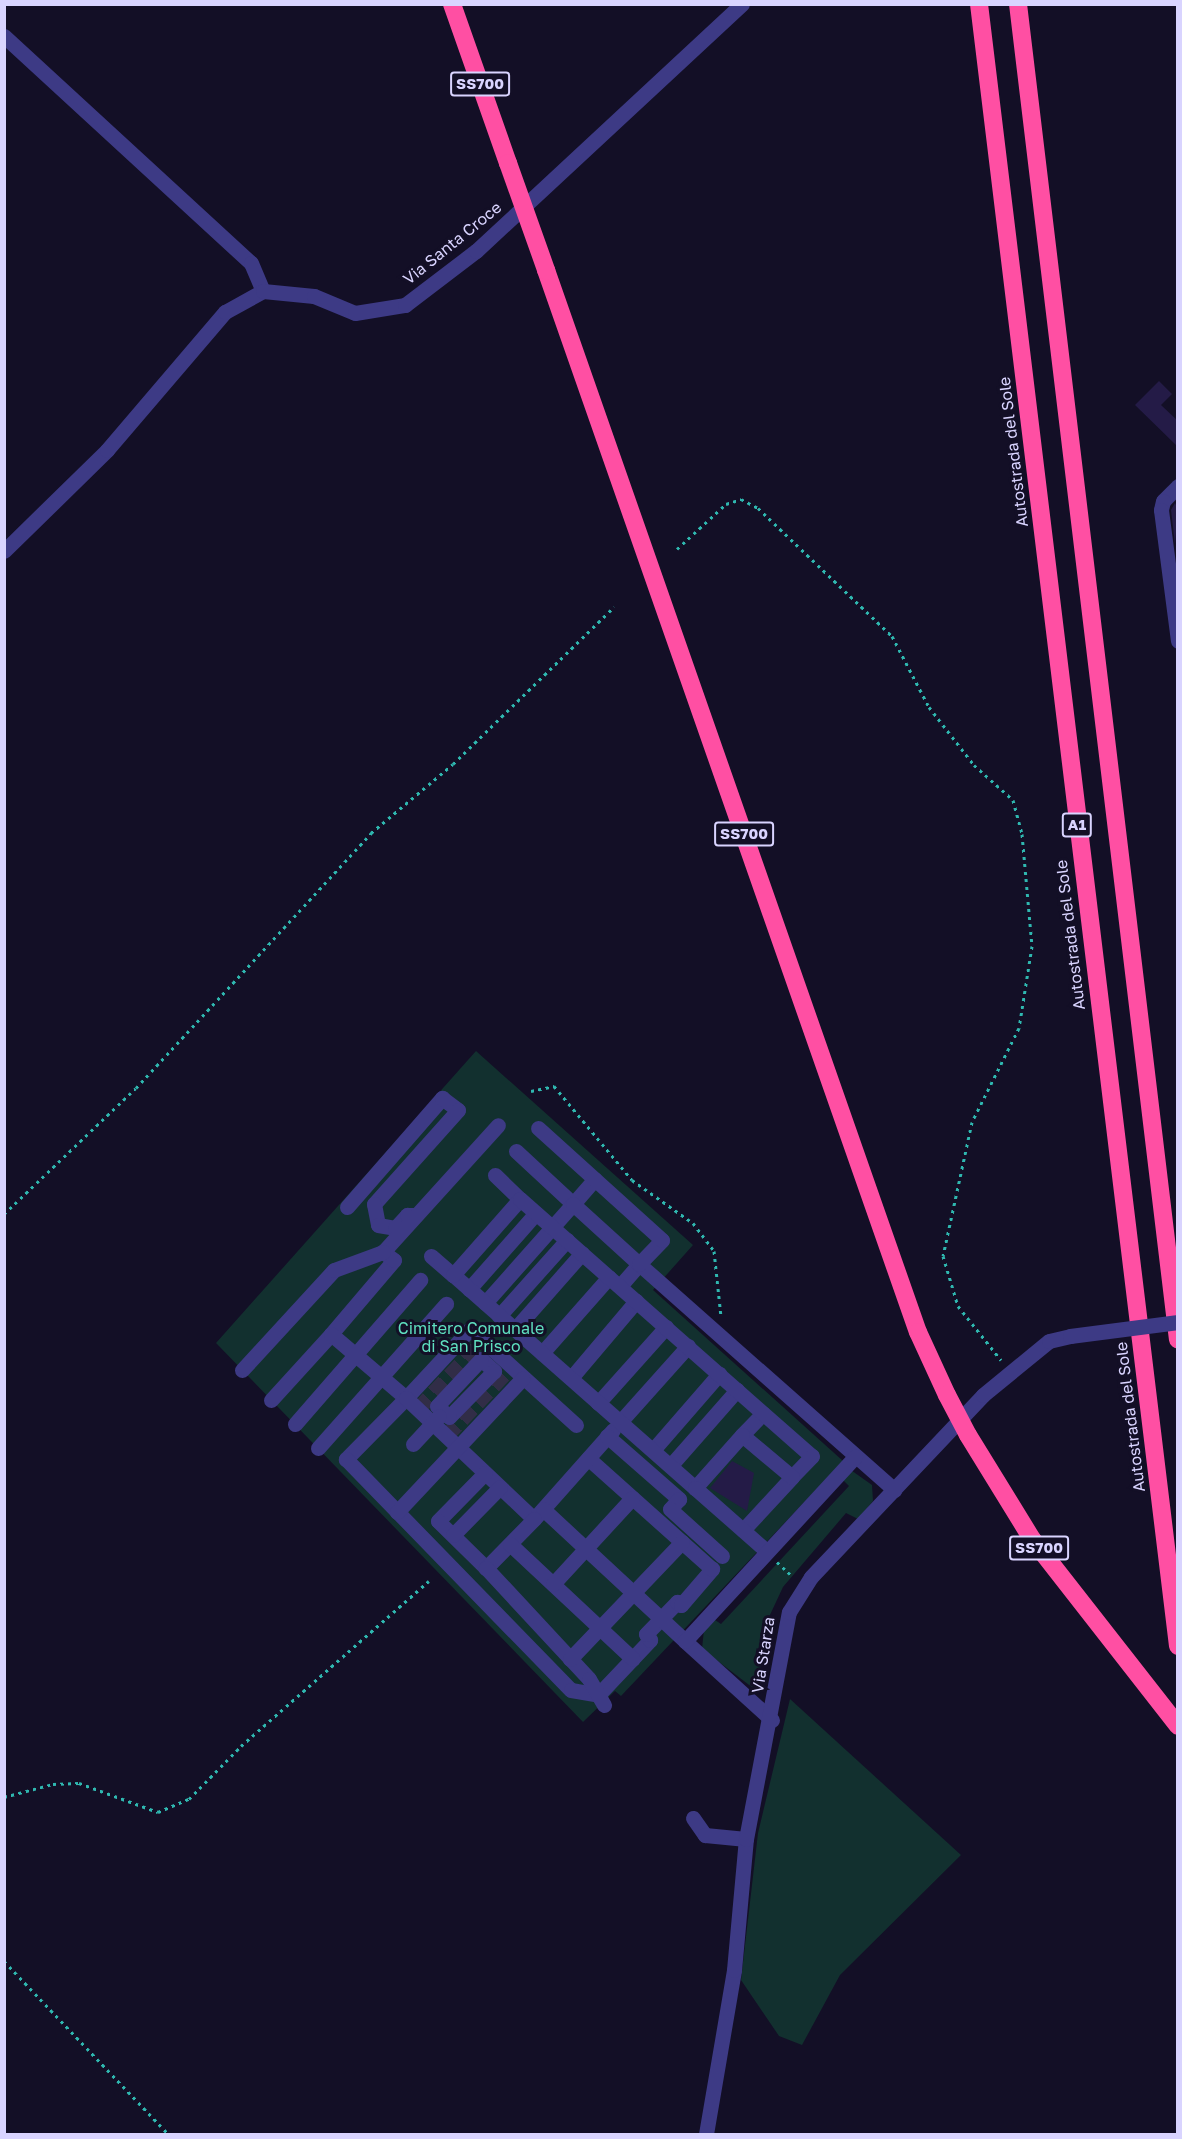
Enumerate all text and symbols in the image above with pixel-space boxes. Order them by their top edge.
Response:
road number: SS700 [450,72,510,96]
street label: Via Santa Croce [399,197,505,289]
street label: Autostrada del Sole [994,376,1032,528]
road number: A1 [1060,813,1094,837]
road number: SS700 [714,822,774,846]
street label: Autostrada del Sole [1051,859,1089,1011]
park label: Cimitero Comunale di San Prisco [398,1318,544,1356]
street label: Autostrada del Sole [1111,1341,1149,1493]
road number: SS700 [1009,1536,1069,1560]
street label: Via Starza [747,1615,779,1695]

